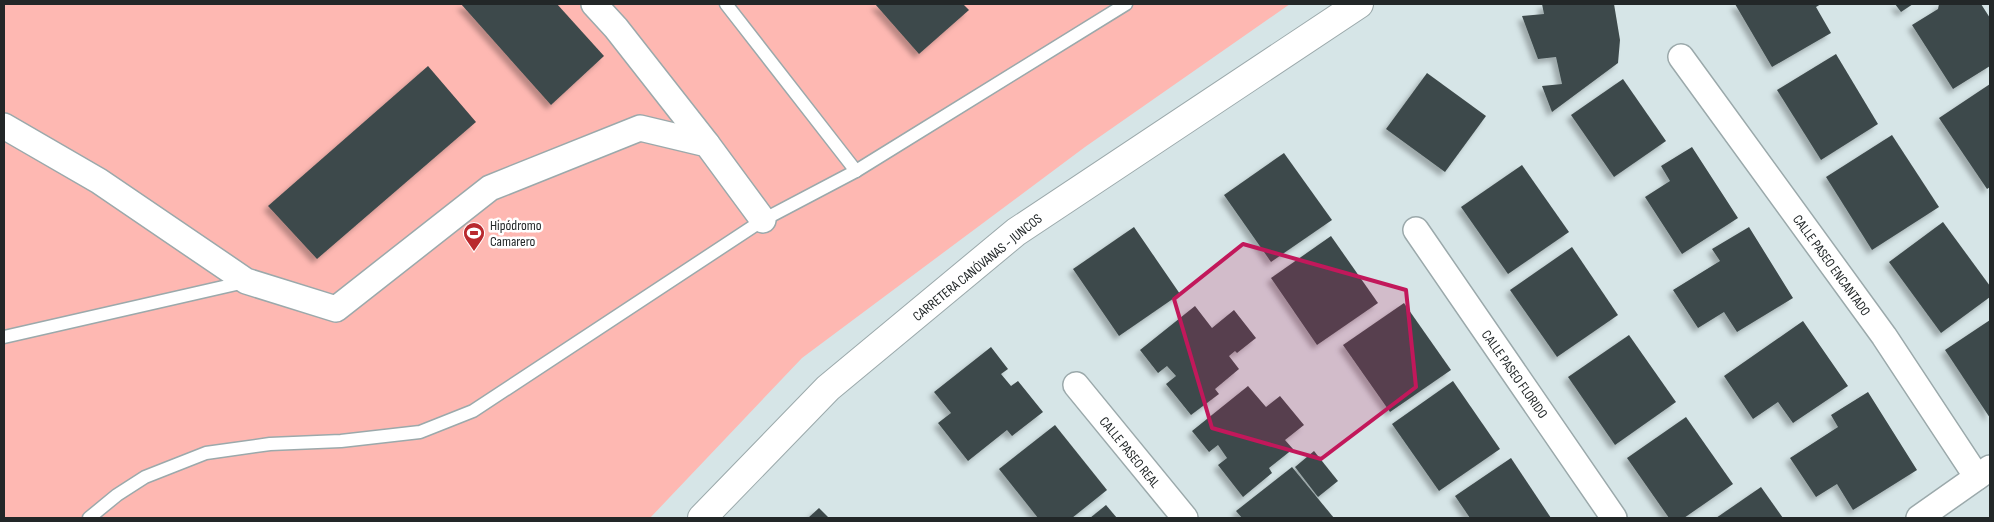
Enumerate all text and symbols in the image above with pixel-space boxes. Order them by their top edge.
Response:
street label: CARRETERA CANÓVANAS - JUNCOS [909,210,1045,325]
street label: CALLE PASEO ENCANTADO [1789,211,1874,319]
place label: Hipódromo Camarero [490,217,542,250]
sports icon: Hipódromo Camarero [462,221,486,252]
street label: CALLE PASEO FLORIDO [1478,327,1551,422]
street label: CALLE PASEO REAL [1096,413,1164,491]

